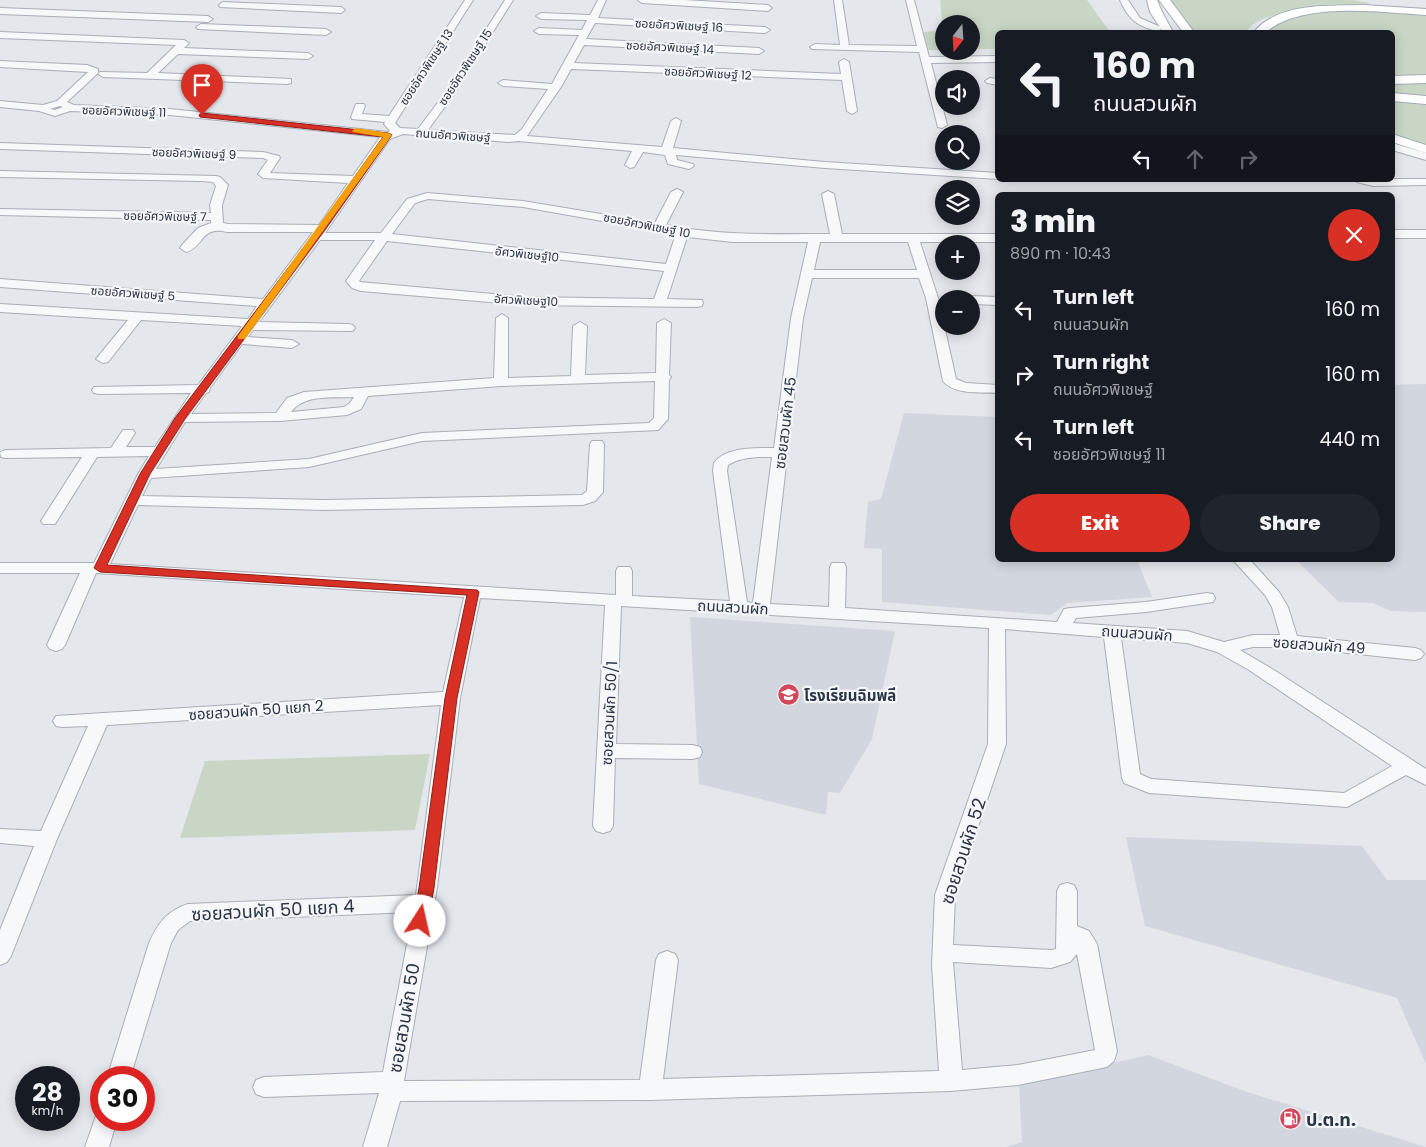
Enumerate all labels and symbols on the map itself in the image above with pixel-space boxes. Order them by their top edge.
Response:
street label: ซอยอัศวพิเชษฐ์ 16 [634,14,724,36]
north arrow [935,15,980,60]
street label: ซอยอัศวพิเชษฐ์ 15 [434,25,496,109]
street label: ซอยอัศวพิเชษฐ์ 13 [395,26,457,108]
street label: ซอยอัศวพิเชษฐ์ 14 [626,36,715,58]
street label: ซอยอัศวพิเชษฐ์ 12 [664,62,752,84]
pin [181,64,223,115]
street label: ซอยอัศวพิเชษฐ์ 11 [81,101,167,121]
street label: ถนนอัศวพิเชษฐ์ [415,124,491,146]
street label: ซอยอัศวพิเชษฐ์ 9 [152,143,236,163]
street label: ซอยอัศวพิเชษฐ์ 7 [123,207,207,225]
street label: ซอยอัศวพิเชษฐ์ 10 [602,208,692,242]
street label: อัศวพิเชษฐ์10 [494,242,560,266]
street label: ซอยอัศวพิเชษฐ์ 5 [90,282,176,304]
street label: อัศวพิเชษฐ10 [493,290,559,310]
street label: ซอยสวนผัก 45 [769,376,801,470]
street label: ถนนสวนผัก [697,595,769,619]
street label: ถนนสวนผัก [1101,620,1173,646]
street label: ซอยสวนผัก 49 [1272,631,1366,659]
street label: ซอยสวนผัก 50/1 [596,660,622,766]
school or university icon: โรงเรียนฉิมพลี [776,683,800,707]
place label: โรงเรียนฉิมพลี [804,685,896,706]
street label: ซอยสวนผัก 50 แยก 2 [188,695,324,725]
street label: ซอยสวนผัก 52 [934,795,992,907]
street label: ซอยสวนผัก 50 แยก 4 [191,893,355,927]
position arrow [393,894,445,946]
street label: ซอยสวนผัก 50 [382,961,426,1075]
speed limit sign: 30 [90,1066,155,1131]
fuel station icon: ป.ต.ท. [1278,1107,1302,1131]
place label: ป.ต.ท. [1306,1107,1356,1132]

